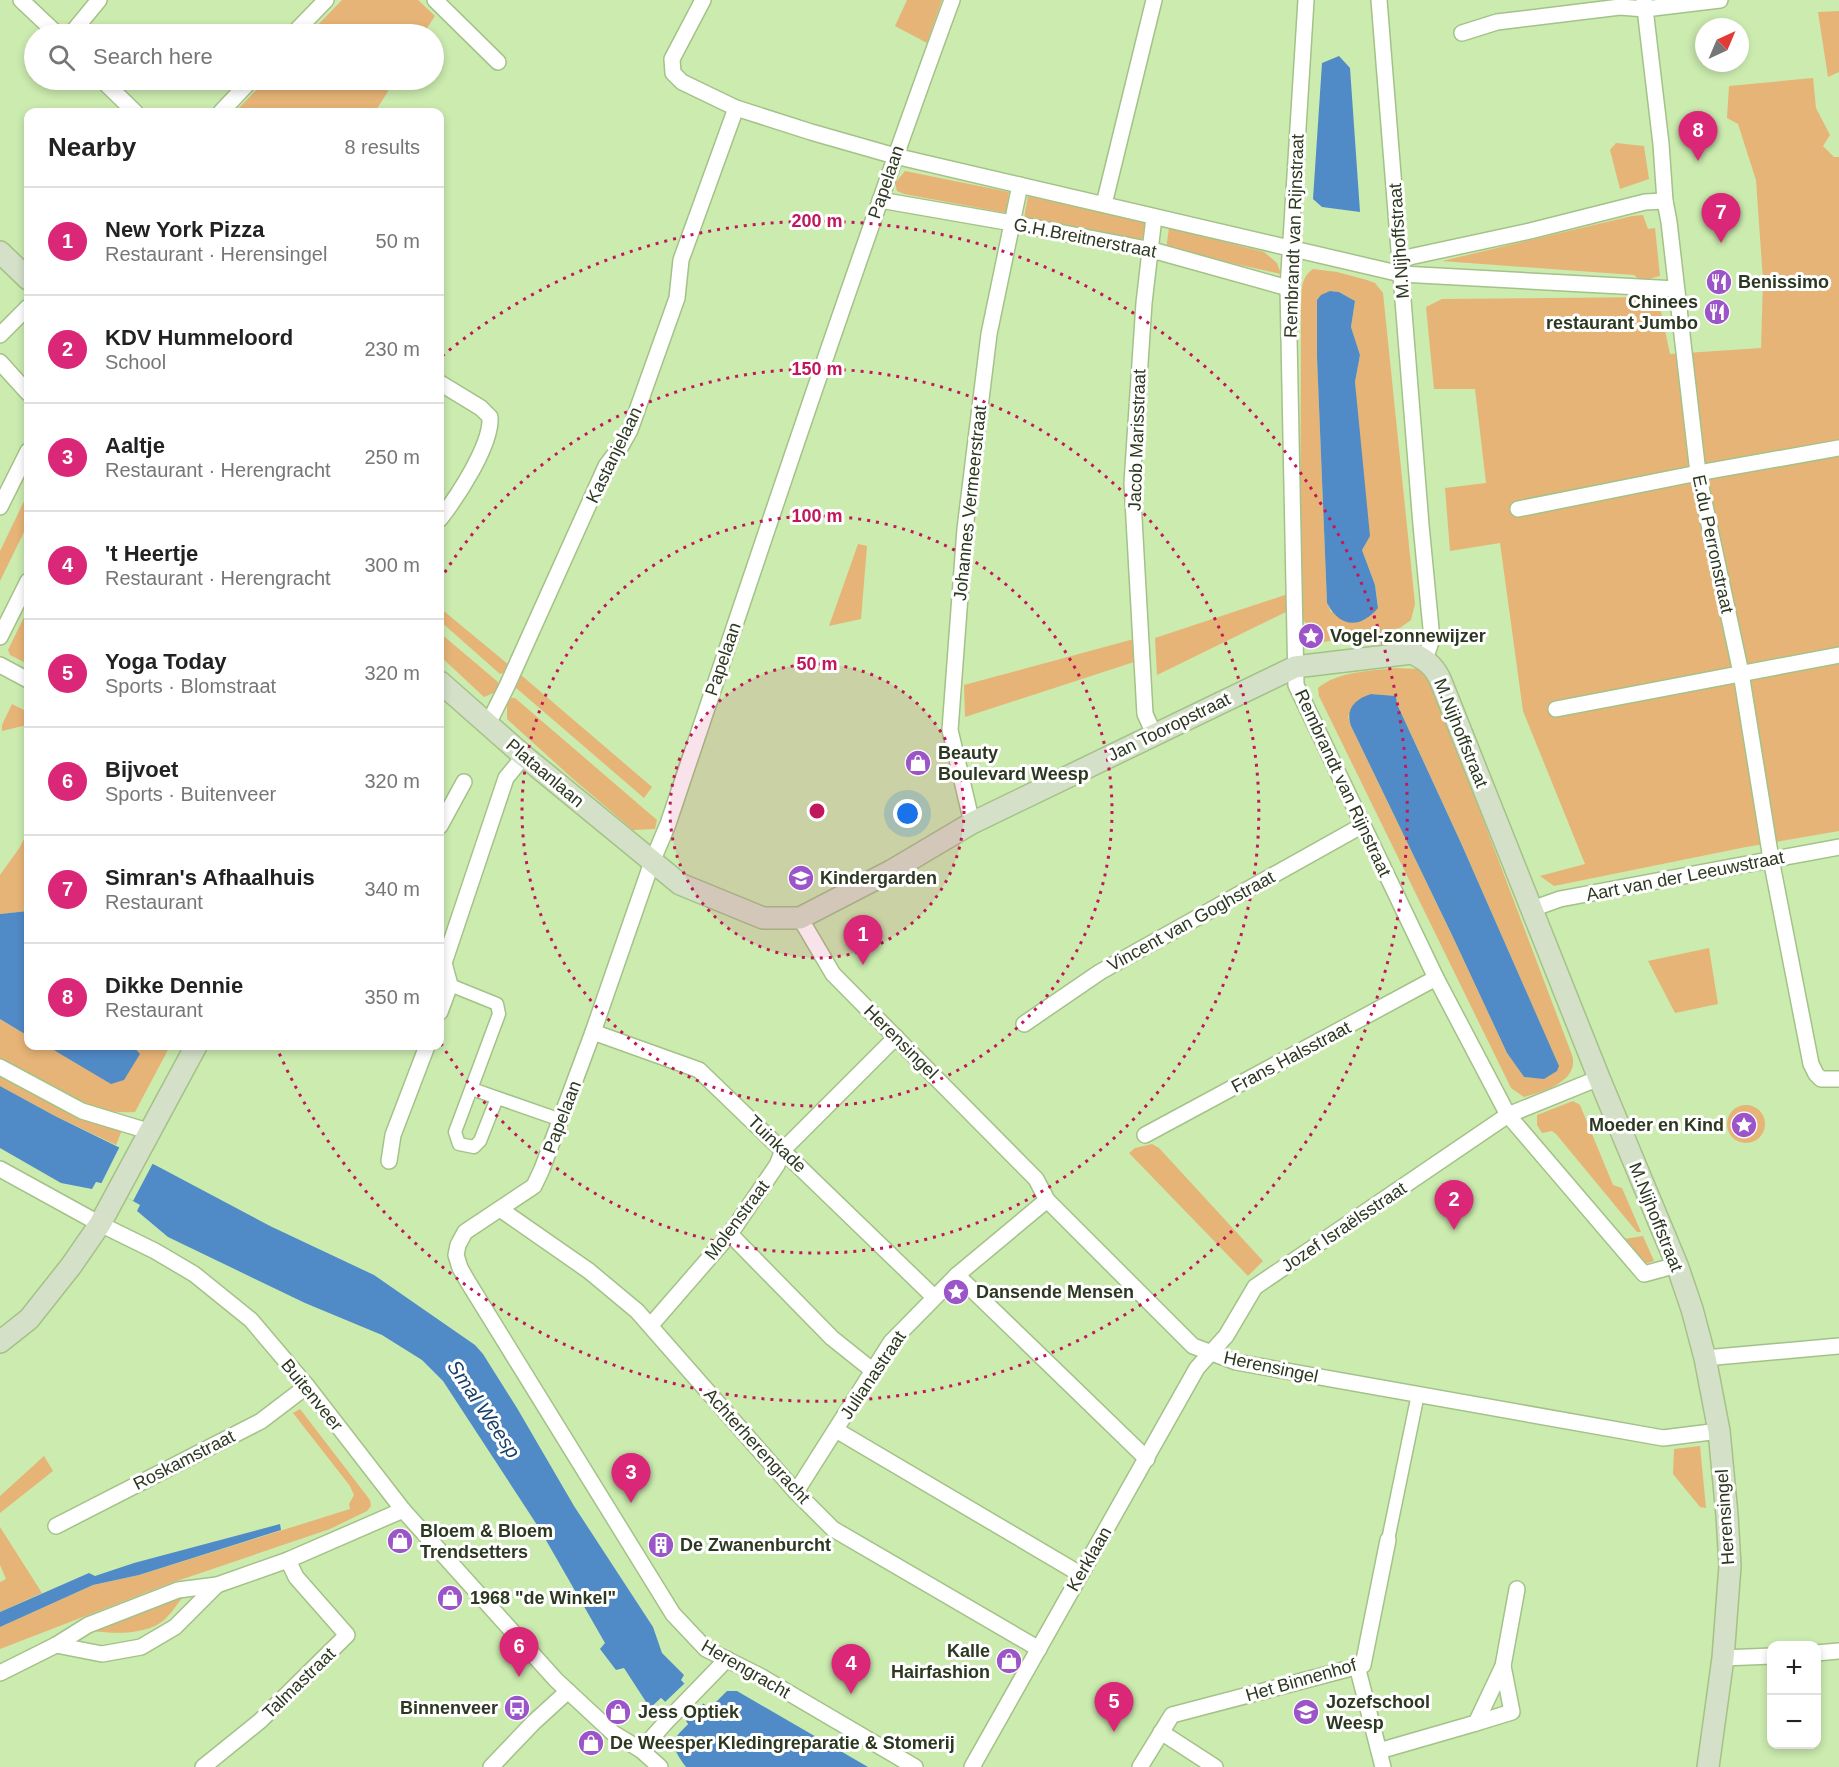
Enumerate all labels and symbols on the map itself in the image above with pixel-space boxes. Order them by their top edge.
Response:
north arrow [1695,18,1749,72]
pin: 8 [1678,112,1718,161]
street label: Rembrandt van Rijnstraat [1280,134,1308,338]
street label: Papelaan [864,143,908,221]
street label: M.Nijhoffstraat [1385,183,1413,299]
pin: 7 [1702,194,1740,243]
text: 200 m [791,211,843,231]
street label: G.H.Breitnerstraat [1012,214,1158,262]
restaurant icon: Benissimo [1704,267,1734,297]
place label: Benissimo [1738,272,1829,292]
place label: Chinees restaurant Jumbo [1546,292,1698,333]
restaurant icon: Chinees restaurant Jumbo [1702,297,1732,327]
text: 150 m [791,359,843,379]
street label: Jacob Marisstraat [1125,369,1149,511]
street label: Kastanjelaan [582,404,646,506]
street label: Johannes Vermeerstraat [950,404,990,602]
street label: E.du Perronstraat [1689,473,1737,615]
text: 100 m [791,506,843,526]
street label: Papelaan [701,620,745,698]
place icon: Vogel-zonnewijzer [1296,621,1326,651]
place label: Vogel-zonnewijzer [1330,626,1486,646]
text: 50 m [796,654,838,674]
street label: M.Nijhoffstraat [1430,676,1492,790]
street label: Rembrandt van Rijnstraat [1291,686,1395,880]
street label: Jan Tooropstraat [1105,689,1233,765]
street label: Plataanlaan [502,735,588,811]
place label: Beauty Boulevard Weesp [938,743,1089,784]
shop icon: Beauty Boulevard Weesp [903,748,933,778]
your location [893,799,922,828]
centre of rings [807,801,827,821]
street label: Aart van der Leeuwstraat [1584,847,1786,905]
school or university icon: Kindergarden [786,863,816,893]
street label: Vincent van Goghstraat [1104,867,1278,975]
place label: Kindergarden [820,868,937,888]
pin: 1 [844,916,882,965]
street label: Herensingel [860,1001,942,1083]
street label: Frans Halsstraat [1228,1017,1354,1097]
street label: Papelaan [539,1078,585,1156]
place icon: Moeder en Kind [1729,1110,1759,1140]
street label: Tuinkade [744,1111,810,1177]
place label: Moeder en Kind [1589,1115,1724,1135]
street label: M.Nijhoffstraat [1625,1160,1687,1274]
street label: Molenstraat [701,1176,773,1264]
street label: Jozef Israëlsstraat [1278,1178,1410,1276]
pin: 2 [1434,1180,1474,1230]
place icon: Dansende Mensen [941,1277,971,1307]
place label: Dansende Mensen [976,1282,1134,1302]
street label: Julianastraat [836,1327,910,1423]
street label: Herensingel [1222,1347,1320,1387]
street label: Buitenveer [277,1355,347,1435]
water label: Smal Weesp [443,1356,525,1462]
street label: Achterherengracht [700,1384,814,1508]
street label: Roskamstraat [130,1426,238,1494]
pin: 3 [612,1454,650,1503]
street label: Herensingel [1712,1468,1738,1566]
place label: Bloem & Bloem Trendsetters [420,1521,553,1562]
street label: Kerklaan [1063,1523,1115,1595]
shop icon: Bloem & Bloem Trendsetters [385,1526,415,1556]
building icon: De Zwanenburcht [646,1530,676,1560]
place label: De Zwanenburcht [680,1535,831,1555]
shop icon: 1968 "de Winkel" [435,1583,465,1613]
place label: 1968 "de Winkel" [470,1588,616,1608]
pin: 6 [500,1628,538,1677]
street label: Herengracht [698,1636,794,1702]
place label: Kalle Hairfashion [891,1641,990,1682]
street label: Talmastraat [259,1643,339,1723]
pin: 4 [832,1644,870,1694]
shop icon: Kalle Hairfashion [994,1646,1024,1676]
street label: Het Binnenhof [1243,1654,1360,1705]
pin: 5 [1094,1682,1134,1732]
place label: Jozefschool Weesp [1326,1692,1430,1733]
bus stop icon: Binnenveer [502,1693,532,1723]
shop icon: Jess Optiek [603,1697,633,1727]
school or university icon: Jozefschool Weesp [1291,1697,1321,1727]
place label: Binnenveer [400,1698,498,1718]
place label: Jess Optiek [638,1702,740,1722]
shop icon: De Weesper Kledingreparatie & Stomerij [576,1728,606,1758]
place label: De Weesper Kledingreparatie & Stomerij [610,1733,955,1753]

